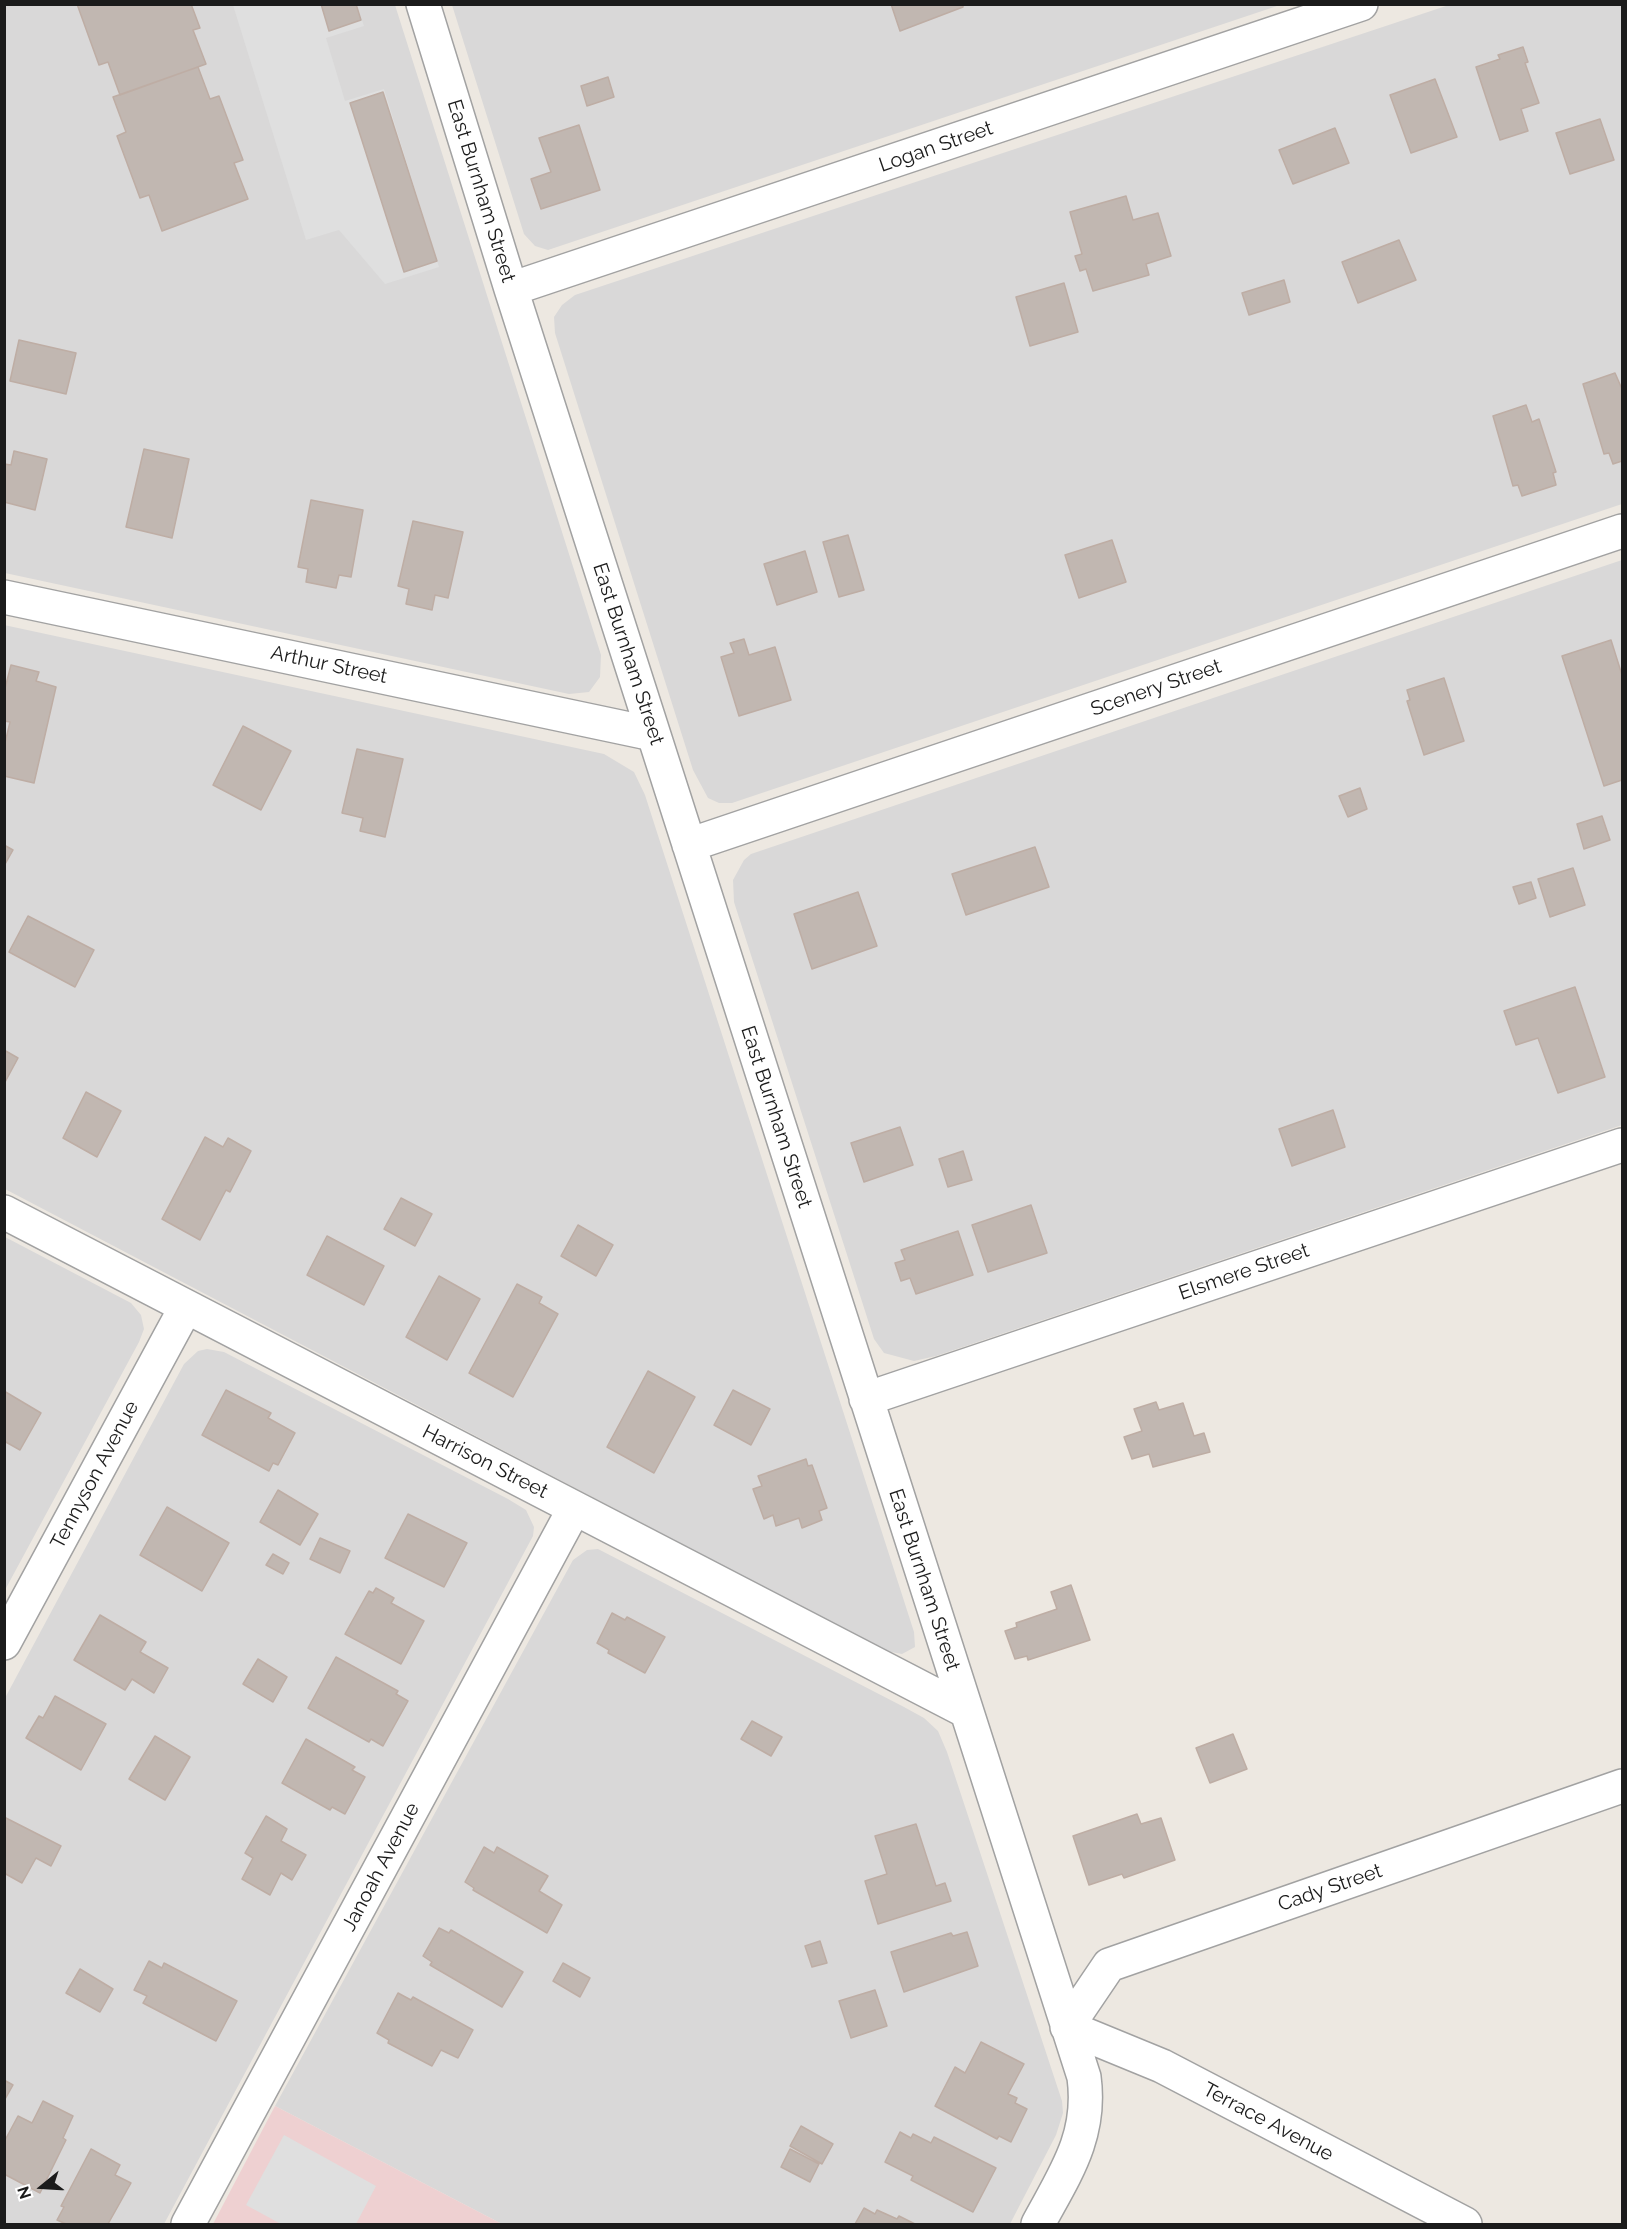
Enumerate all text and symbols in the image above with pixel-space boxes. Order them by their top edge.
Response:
street label: East Burnham Street [442,97,520,285]
street label: Logan Street [876,116,996,178]
street label: East Burnham Street [587,560,669,748]
street label: Arthur Street [269,641,389,689]
street label: Scenery Street [1088,654,1224,722]
street label: East Burnham Street [735,1023,817,1211]
street label: Elsmere Street [1176,1238,1312,1306]
street label: Tennyson Avenue [46,1397,144,1553]
street label: Harrison Street [418,1420,552,1504]
street label: East Burnham Street [883,1486,965,1674]
street label: Janoah Avenue [337,1799,425,1935]
street label: Cady Street [1275,1859,1385,1917]
street label: Terrace Avenue [1199,2077,1337,2167]
north arrow [12,2157,72,2217]
text: N [13,2184,35,2201]

